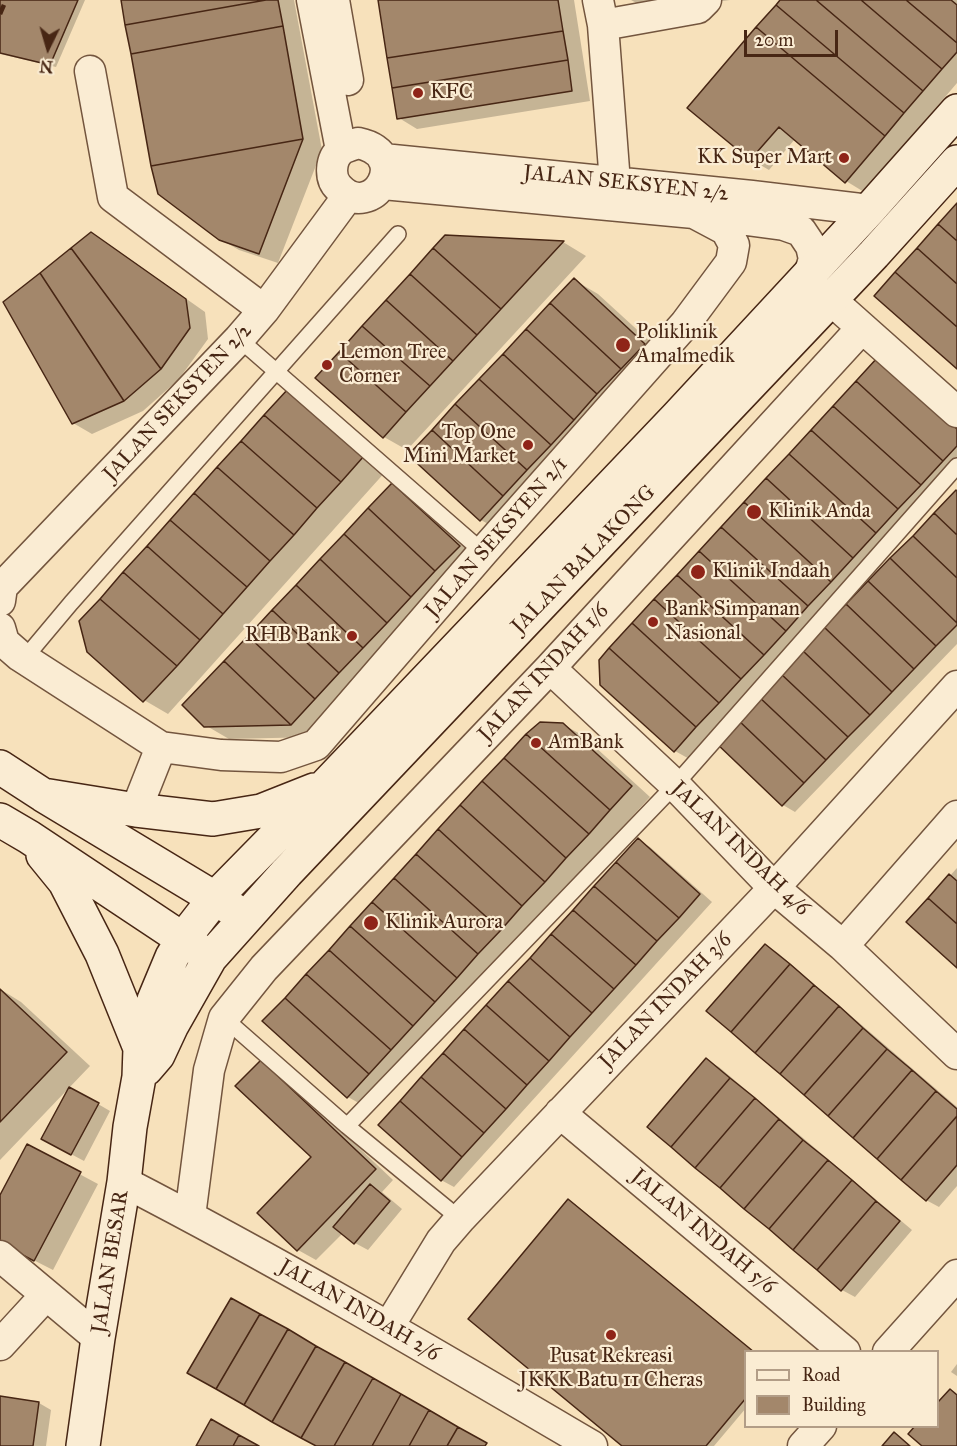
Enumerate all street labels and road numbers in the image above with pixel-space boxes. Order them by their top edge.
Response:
street label: JALAN SEKSYEN 2/2 [522,161,730,207]
street label: JALAN SEKSYEN 2/2 [98,319,258,487]
street label: JALAN SEKSYEN 2/1 [420,453,574,623]
street label: JALAN BALAKONG [507,481,661,639]
street label: JALAN INDAH 1/6 [474,599,614,747]
street label: JALAN INDAH 4/6 [665,776,815,922]
street label: JALAN INDAH 3/6 [595,928,737,1074]
street label: JALAN INDAH 5/6 [626,1164,780,1300]
street label: JALAN BESAR [87,1189,135,1335]
street label: JALAN INDAH 2/6 [274,1255,444,1367]

